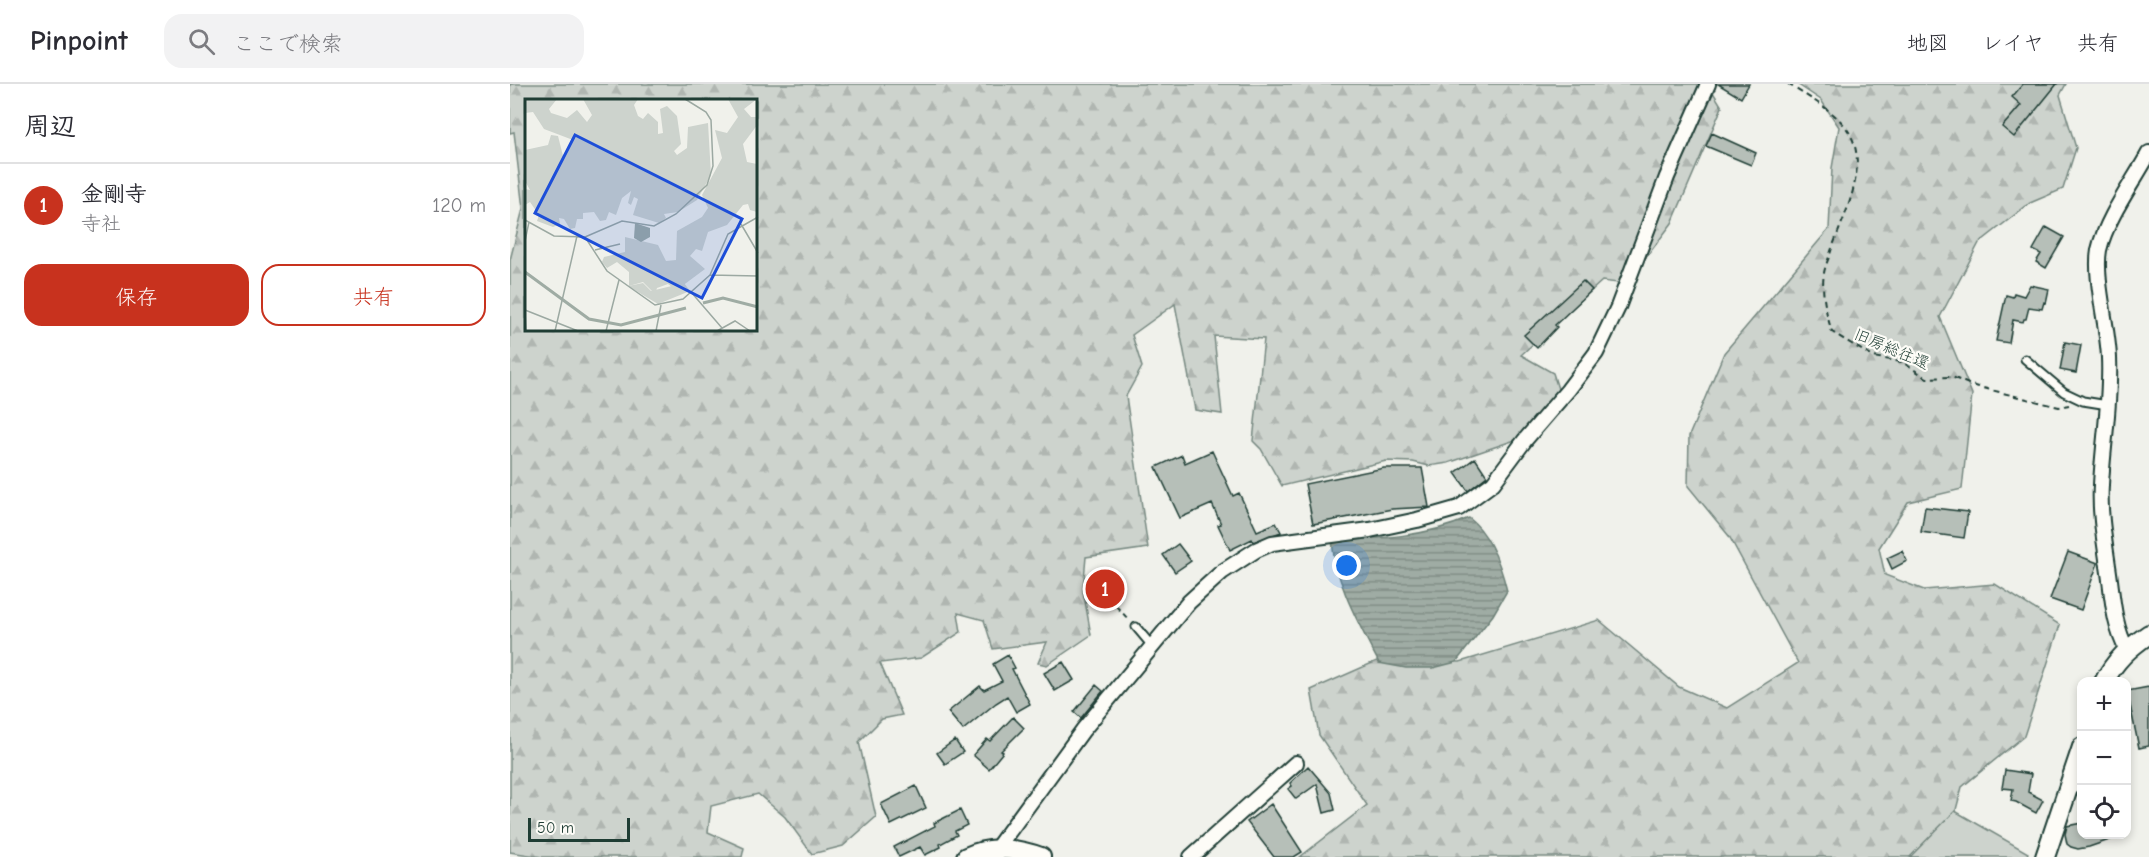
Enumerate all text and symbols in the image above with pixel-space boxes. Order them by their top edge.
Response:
search box [164,14,584,68]
text: Pinpoint [30,25,128,57]
icon: search [185,25,218,58]
text: ここで検索 [233,31,343,57]
text: 地図 [1907,31,1949,55]
text: レイヤ [1982,31,2044,55]
text: 共有 [2077,31,2119,55]
inset map [525,99,758,332]
text: 周辺 [24,112,76,142]
text: 金剛寺 [81,181,147,207]
text: 1 [40,194,47,217]
text: 120 m [432,194,486,217]
text: 寺社 [81,212,121,235]
button: 保存 [24,264,249,326]
button: 共有 [261,264,486,326]
street label: 旧房総往還 [1851,325,1932,373]
your location [1332,551,1361,580]
pin: 1 [1086,566,1124,612]
map controls [2077,677,2131,839]
button: + [2077,677,2131,731]
button: − [2077,731,2131,785]
button: locate [2077,785,2131,839]
scale bar [528,815,630,842]
text: 50 m [537,819,574,837]

